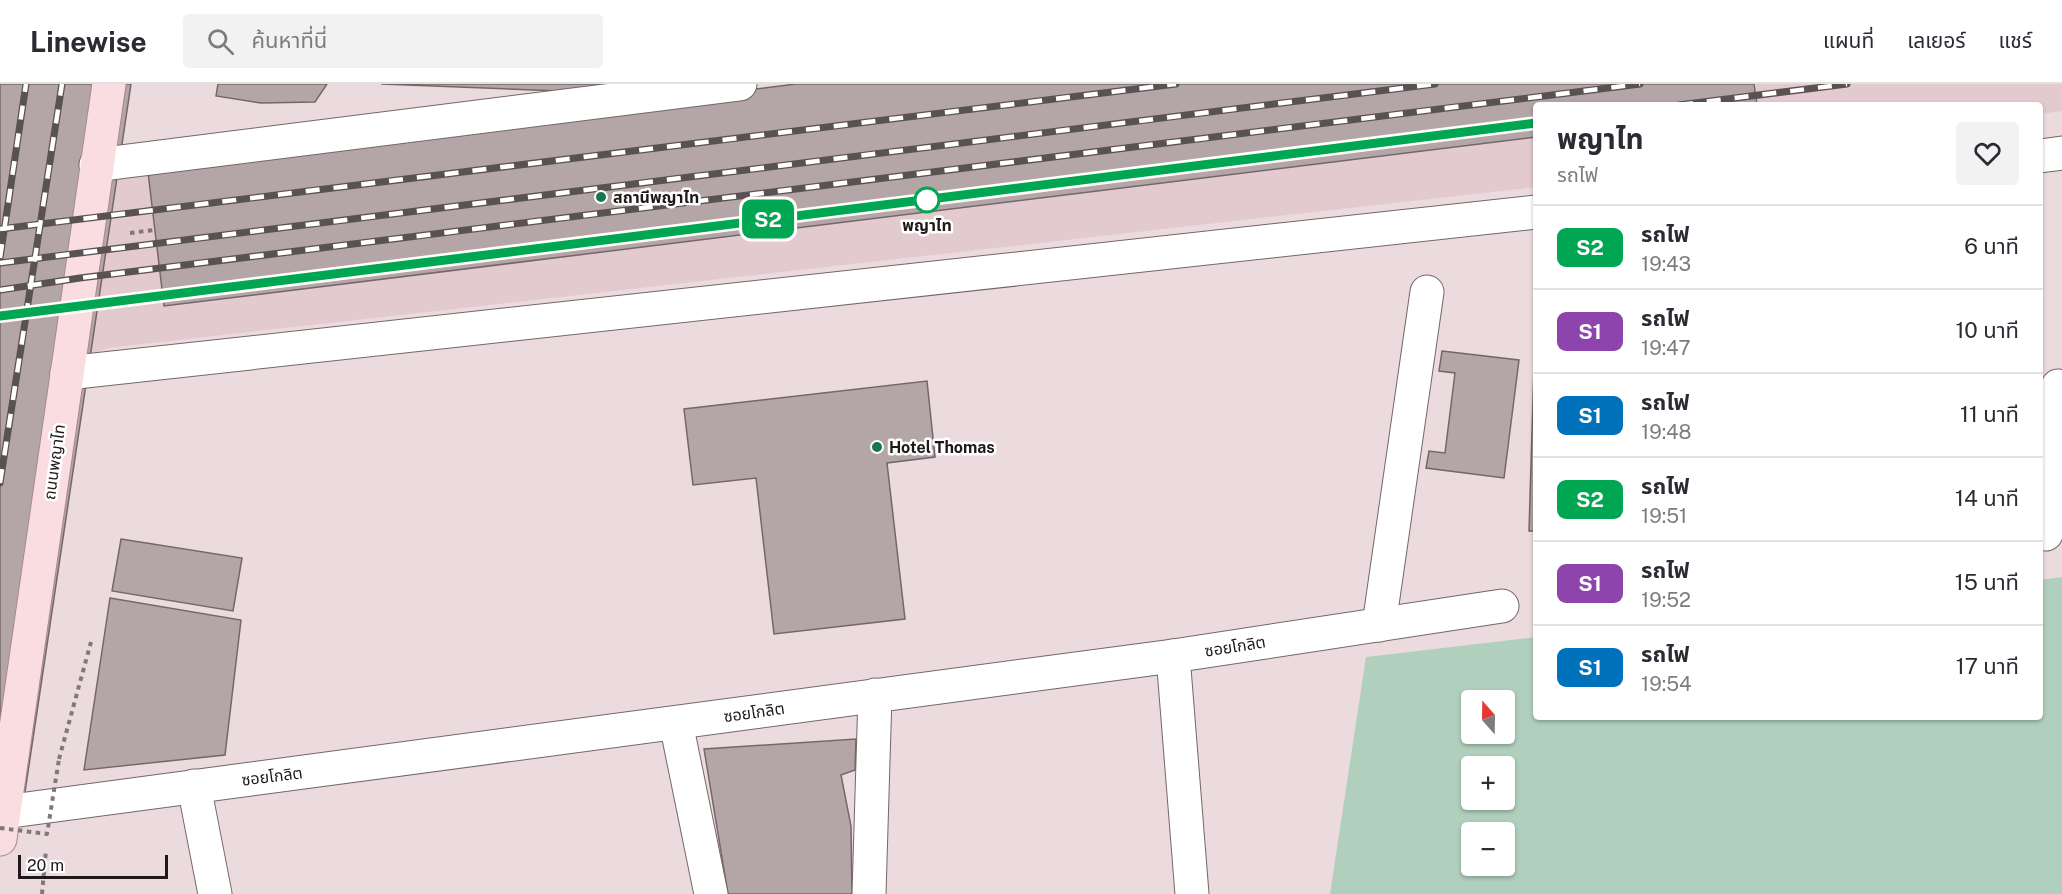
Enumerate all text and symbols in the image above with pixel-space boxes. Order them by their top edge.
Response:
search box [183,14,603,68]
text: Linewise [30,25,147,58]
icon: search [204,25,237,58]
text: ค้นหาที่นี่ [252,27,327,53]
text: แผนที่ [1823,28,1874,53]
text: เลเยอร์ [1907,28,1966,53]
text: แชร์ [1999,28,2032,53]
text: พญาไท [1557,122,1644,155]
button: heart [1956,122,2019,185]
text: รถไฟ [1557,163,1598,187]
marker: พญาไท [914,187,940,213]
place label: สถานีพญาไท [613,188,699,207]
marker: สถานีพญาไท [594,190,608,204]
line badge: S2 [741,200,795,238]
text: S2 [754,207,782,232]
place label: พญาไท [902,216,952,235]
text: รถไฟ [1641,221,1689,247]
text: 6 นาที [1964,233,2019,259]
text: S2 [1576,235,1604,260]
text: 19:43 [1641,252,1691,276]
text: รถไฟ [1641,305,1689,331]
text: 10 นาที [1955,317,2019,343]
text: S1 [1578,319,1602,344]
text: 19:47 [1641,336,1691,360]
text: รถไฟ [1641,389,1689,415]
text: 11 นาที [1960,401,2019,427]
text: S1 [1578,403,1602,428]
text: 19:48 [1641,420,1692,444]
street label: ถนนพญาไท [40,423,69,501]
place label: Hotel Thomas [889,438,995,457]
marker: Hotel Thomas [870,440,884,454]
text: รถไฟ [1641,473,1689,499]
text: 14 นาที [1955,485,2019,511]
text: S2 [1576,487,1604,512]
text: 19:51 [1641,504,1687,528]
text: รถไฟ [1641,557,1689,583]
text: 15 นาที [1955,569,2019,595]
text: S1 [1578,571,1602,596]
text: 19:52 [1641,588,1691,612]
street label: ซอยโกลิต [1203,632,1267,661]
text: รถไฟ [1641,641,1689,667]
text: 17 นาที [1956,653,2019,679]
text: S1 [1578,655,1602,680]
text: 19:54 [1641,672,1692,696]
north arrow [1461,690,1515,744]
map controls [1461,690,1515,876]
street label: ซอยโกลิต [722,699,786,726]
button: + [1461,756,1515,810]
street label: ซอยโกลิต [240,763,304,790]
button: − [1461,822,1515,876]
scale bar [18,852,168,880]
text: 20 m [27,856,64,875]

